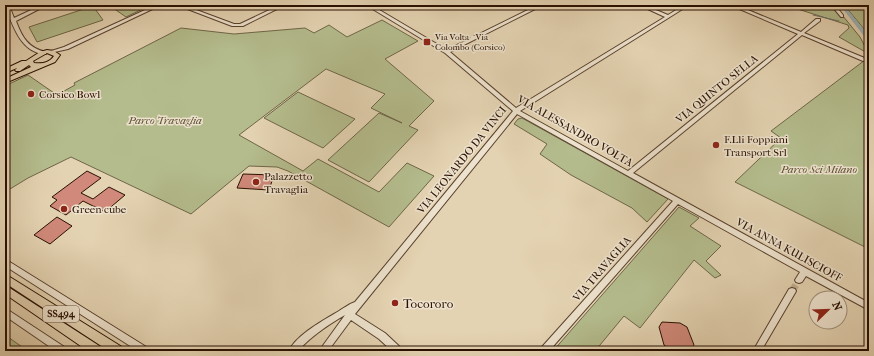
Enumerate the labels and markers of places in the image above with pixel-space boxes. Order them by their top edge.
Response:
place label: Via Volta - Via Colombo (Corsico) [434,32,505,52]
marker: Via Volta - Via Colombo (Corsico) [422,37,432,47]
place label: Corsico Bowl [39,88,100,101]
marker: Corsico Bowl [26,89,36,99]
place label: F.Lli Foppiani Transport Srl [724,133,789,159]
marker: F.Lli Foppiani Transport Srl [711,140,721,150]
place label: Palazzetto Travaglia [264,170,313,196]
marker: Palazzetto Travaglia [251,177,261,187]
place label: Green cube [72,203,127,216]
marker: Green cube [59,204,69,214]
place label: Tocororo [403,296,454,311]
marker: Tocororo [390,298,400,308]

